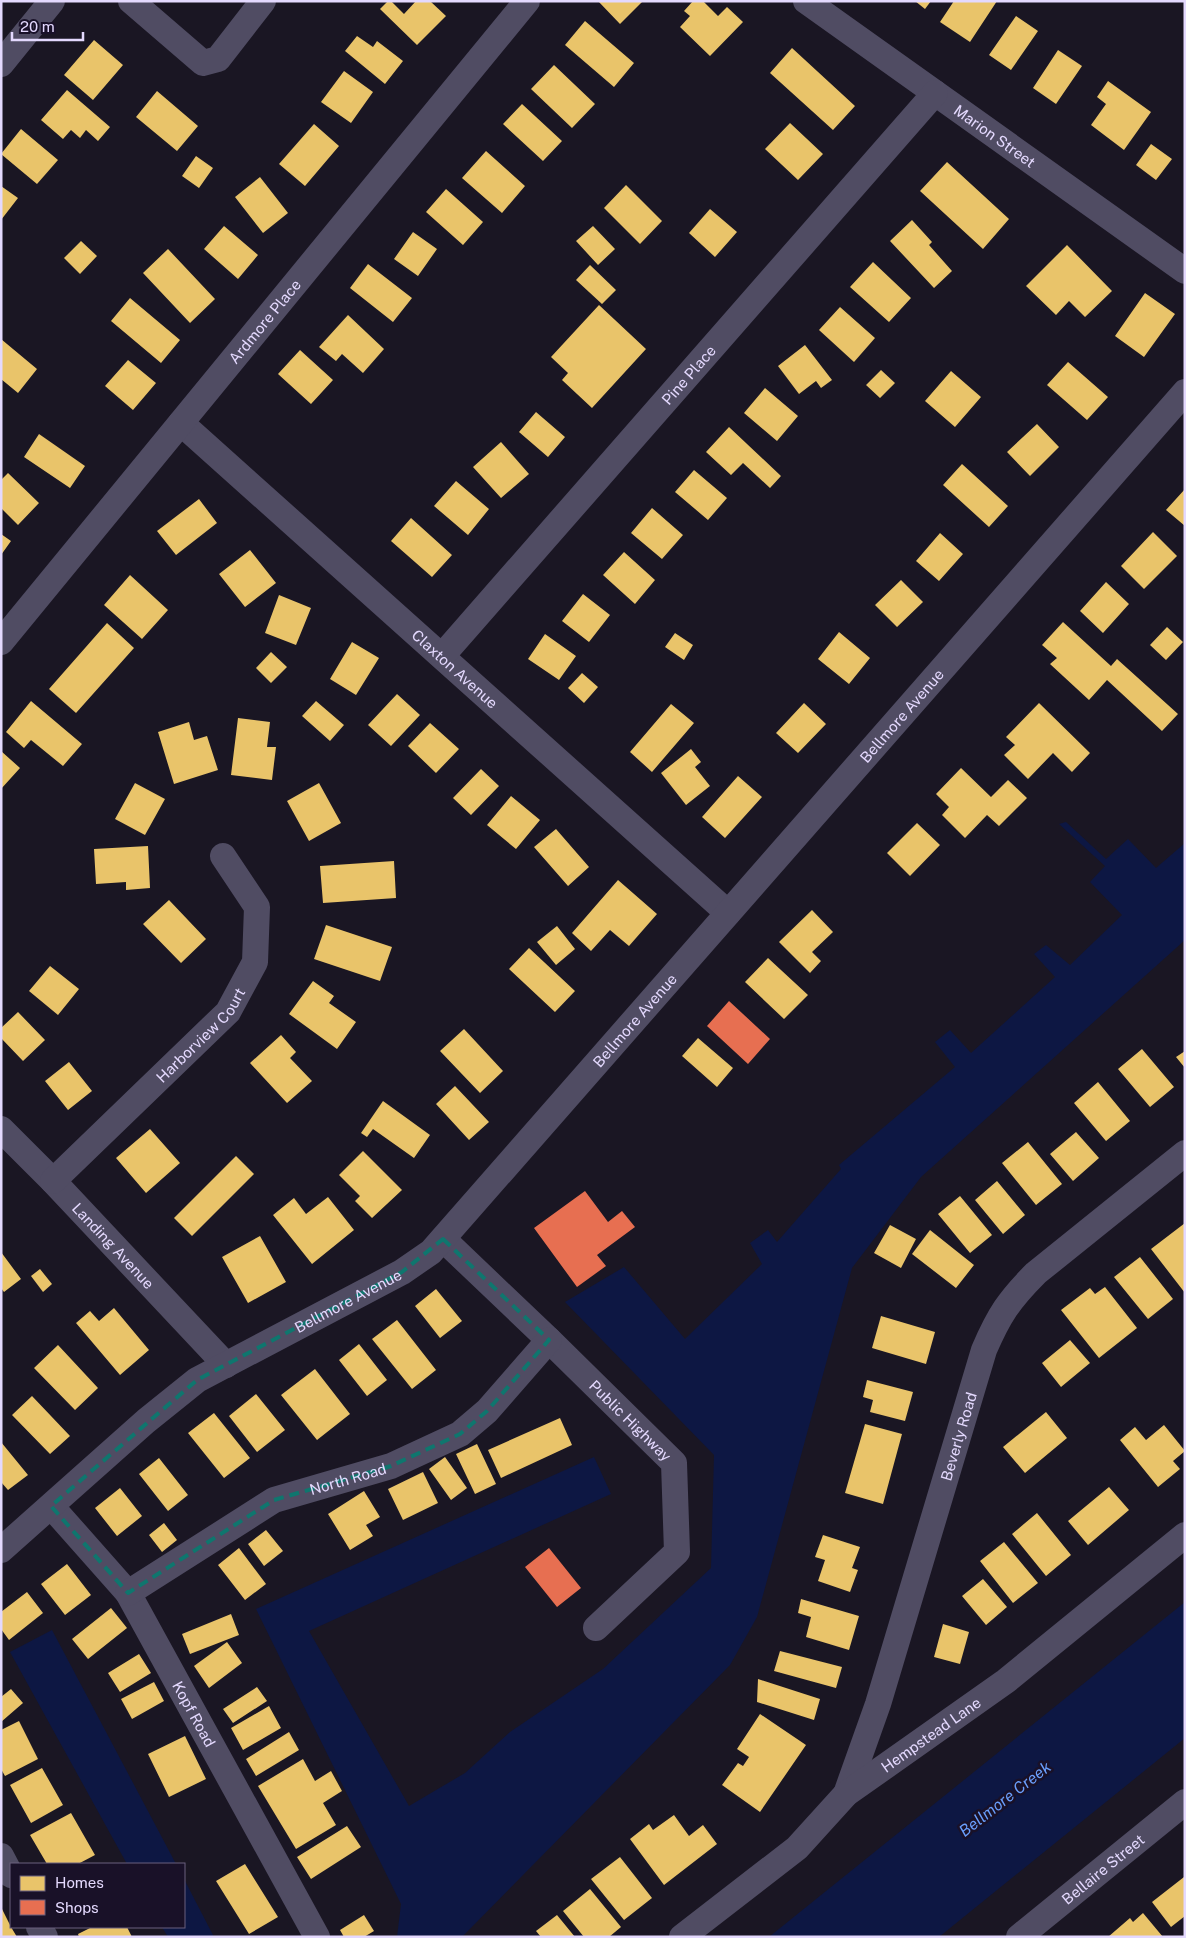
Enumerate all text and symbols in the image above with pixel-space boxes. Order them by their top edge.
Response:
scale bar [12,10,84,42]
text: 20 m [20,18,55,35]
street label: Marion Street [951,101,1039,170]
street label: Ardmore Place [225,276,304,367]
street label: Pine Place [658,342,719,408]
street label: Claxton Avenue [409,626,501,711]
street label: Bellmore Avenue [856,665,947,766]
street label: Bellmore Avenue [589,970,680,1070]
street label: Harborview Court [152,985,248,1085]
street label: Landing Avenue [69,1199,158,1292]
street label: Bellmore Avenue [292,1265,404,1336]
street label: Public Highway [586,1377,675,1464]
street label: Beverly Road [937,1390,979,1483]
street label: North Road [308,1459,388,1498]
street label: Kopf Road [170,1678,219,1749]
street label: Hempstead Lane [878,1693,984,1775]
water label: Bellmore Creek [955,1757,1055,1841]
street label: Bellaire Street [1058,1830,1148,1907]
legend [10,1863,185,1928]
text: Homes [55,1874,104,1891]
text: Shops [55,1899,99,1916]

